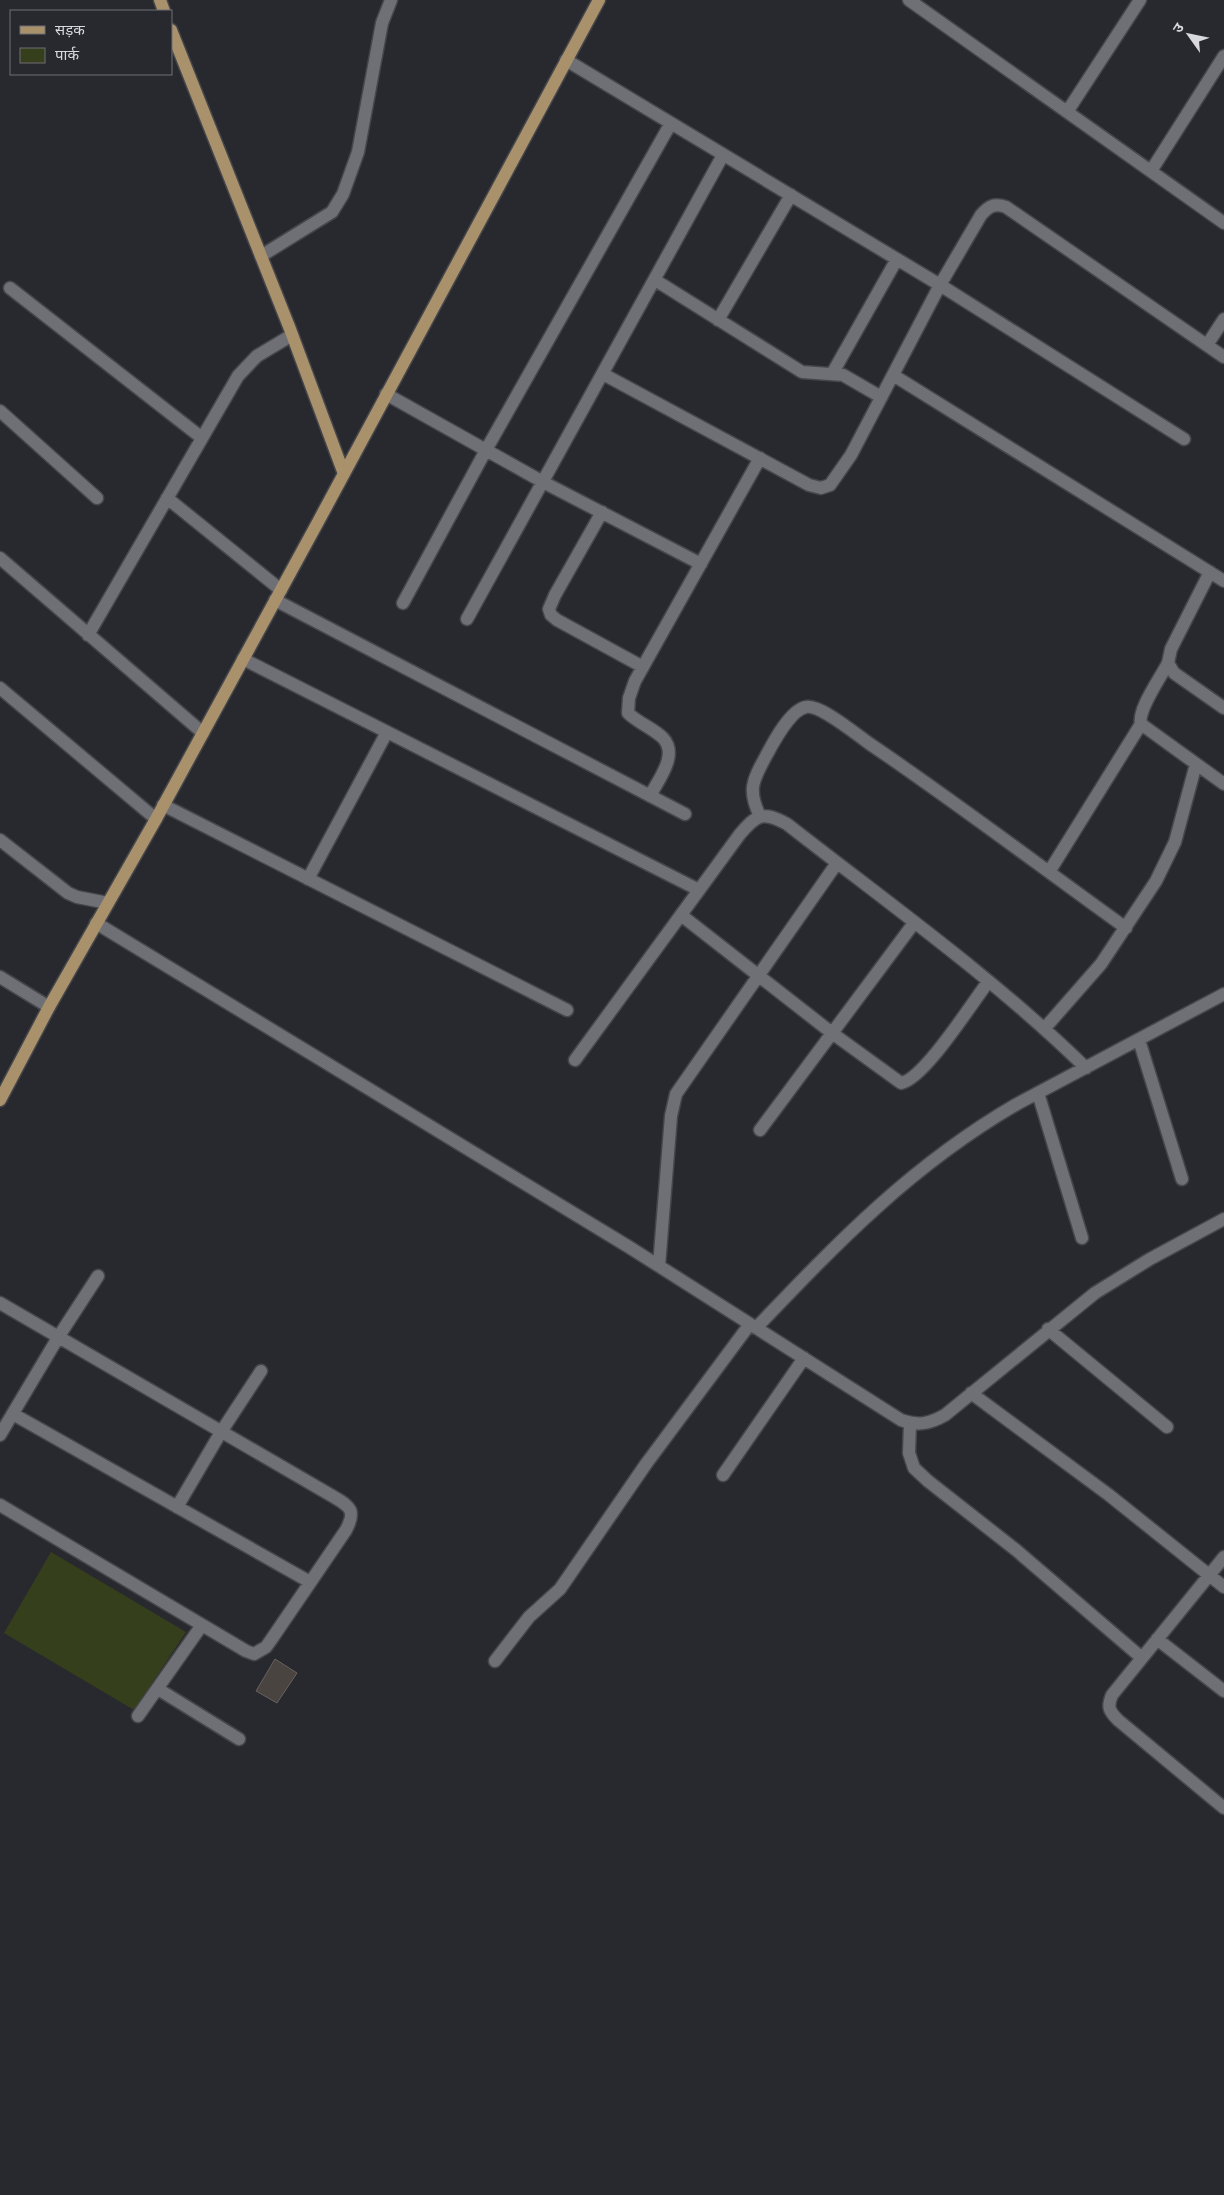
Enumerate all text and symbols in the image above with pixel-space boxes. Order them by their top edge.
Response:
legend [10,10,172,75]
north arrow [1164,10,1214,60]
text: उ [1169,19,1187,36]
text: सड़क [55,21,85,38]
text: पार्क [55,46,79,63]

